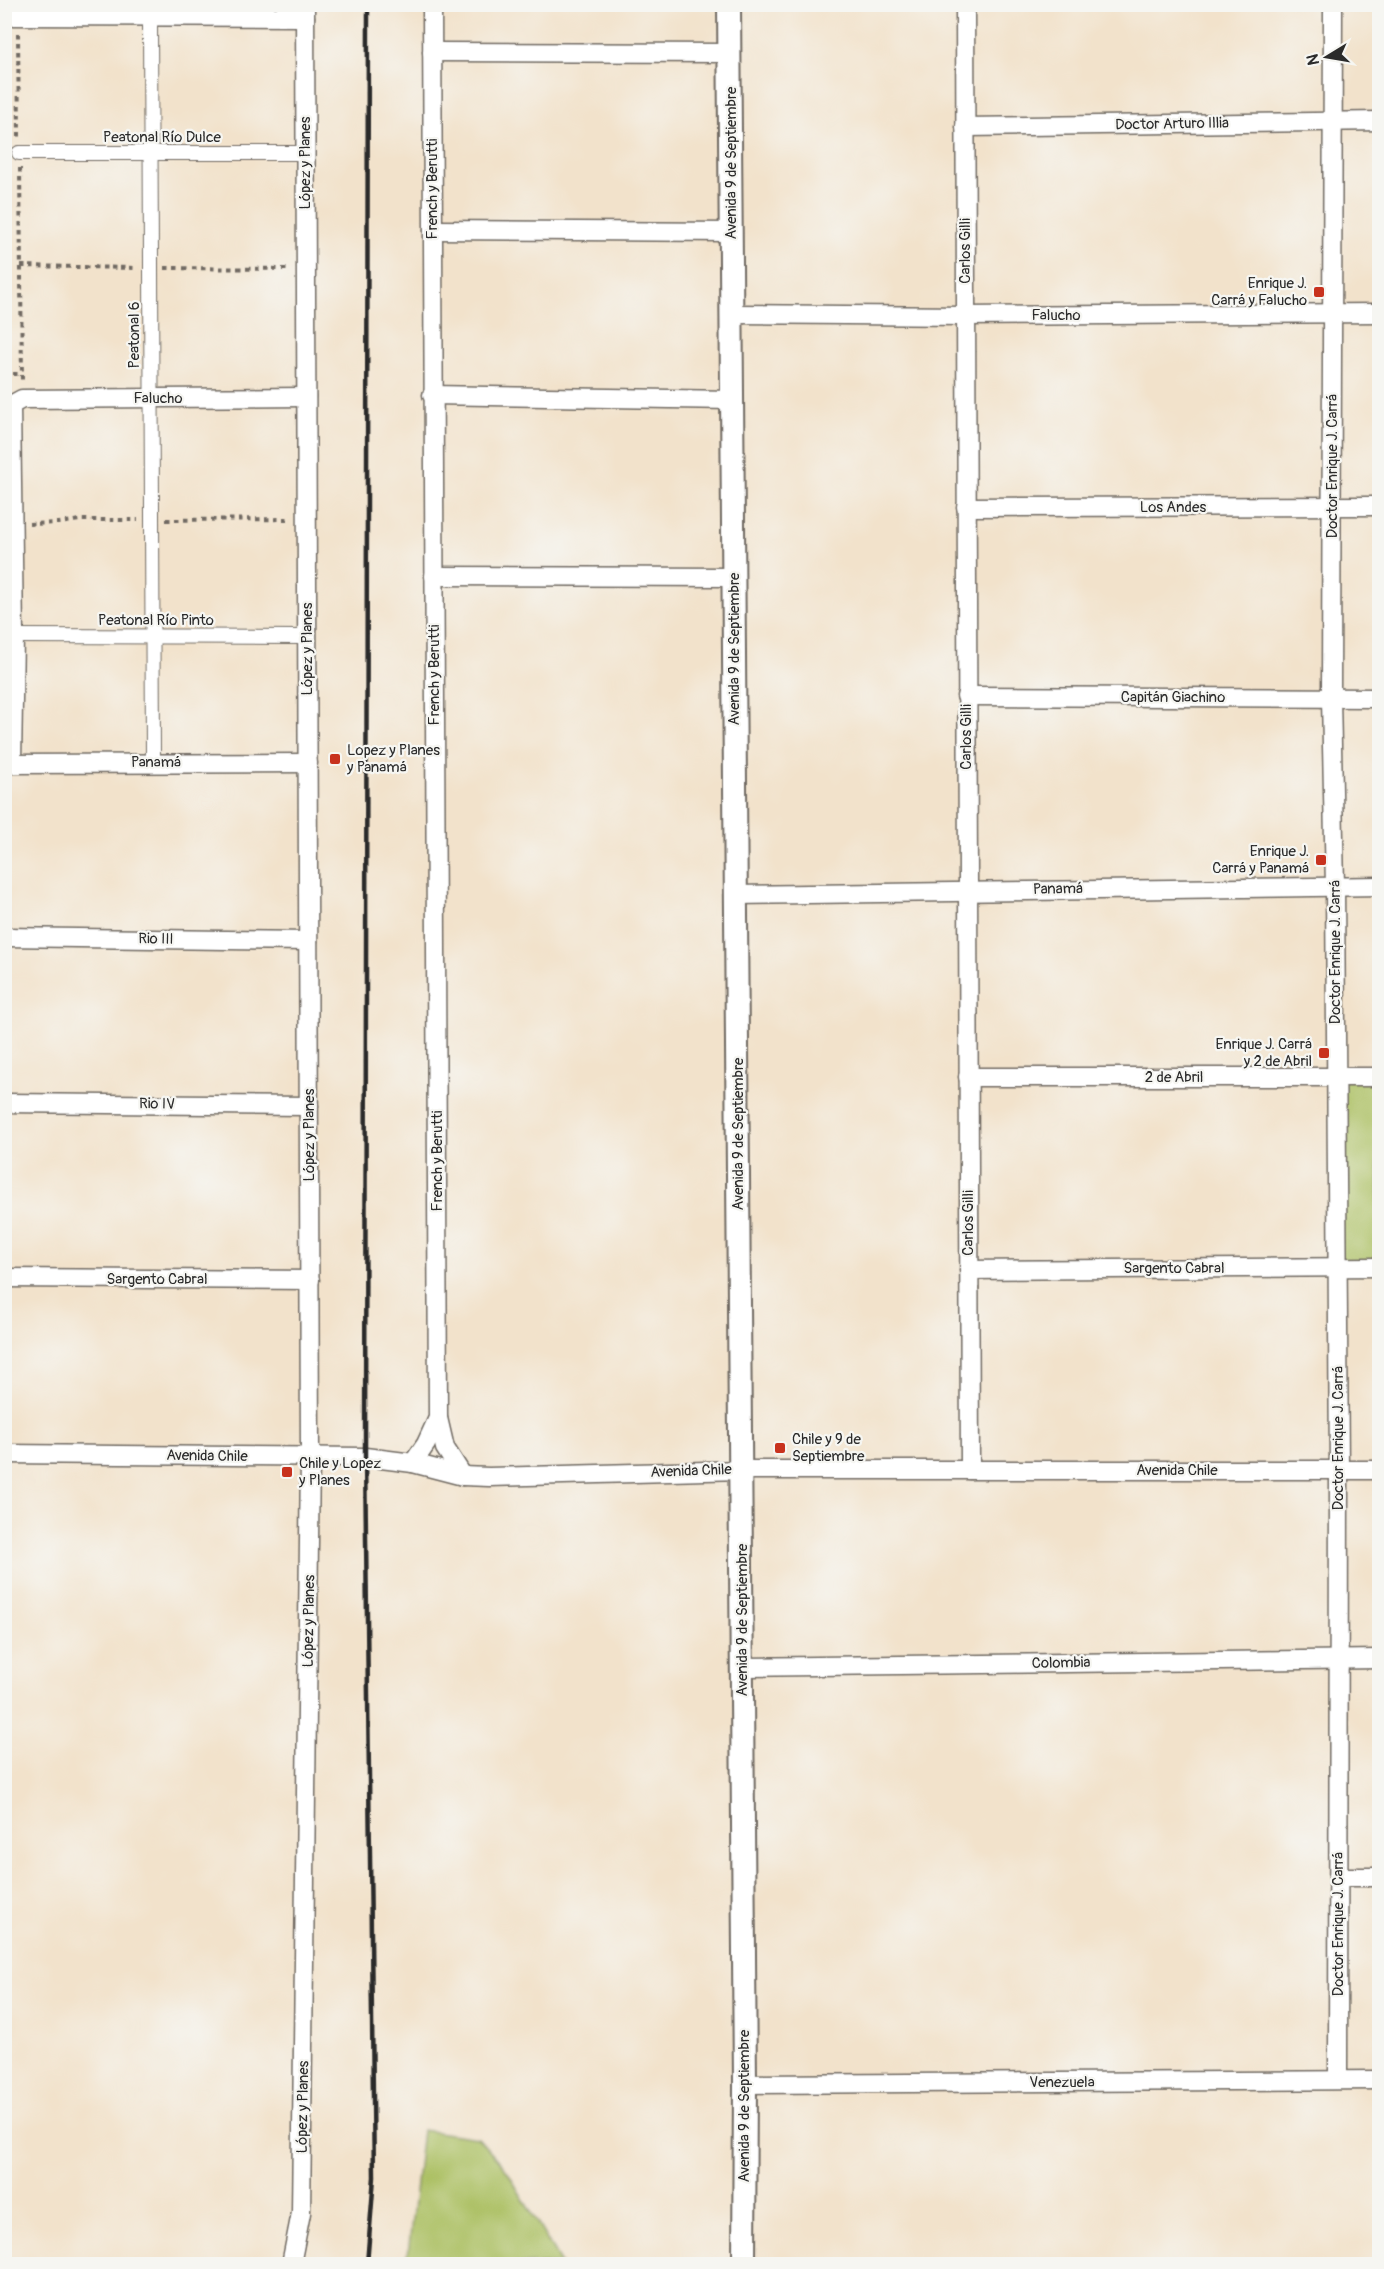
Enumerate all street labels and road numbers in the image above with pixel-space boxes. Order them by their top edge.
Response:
street label: Avenida 9 de Septiembre [722,86,741,239]
street label: Doctor Arturo Illia [1115,114,1229,134]
street label: López y Planes [296,116,315,209]
street label: Peatonal Río Dulce [103,128,222,147]
street label: French y Berutti [423,138,442,239]
street label: Carlos Gilli [956,218,975,284]
street label: Peatonal 6 [125,301,144,369]
street label: Falucho [1032,306,1080,325]
street label: Falucho [134,389,182,408]
street label: Doctor Enrique J. Carrá [1323,394,1342,538]
street label: Los Andes [1140,498,1206,517]
street label: Avenida 9 de Septiembre [725,572,744,725]
street label: López y Planes [298,602,317,695]
street label: Peatonal Río Pinto [98,611,214,630]
street label: French y Berutti [425,624,444,725]
street label: Capitán Giachino [1121,688,1225,707]
street label: Carlos Gilli [957,704,976,770]
street label: Panamá [131,753,181,772]
street label: Panamá [1033,879,1083,899]
street label: Doctor Enrique J. Carrá [1326,880,1345,1024]
street label: Rio III [138,929,174,949]
street label: Avenida 9 de Septiembre [729,1057,748,1210]
street label: 2 de Abril [1145,1068,1203,1087]
street label: López y Planes [300,1088,319,1181]
street label: Rio IV [139,1094,175,1114]
street label: French y Berutti [428,1110,447,1211]
street label: Carlos Gilli [959,1190,978,1256]
street label: Sargento Cabral [1124,1259,1224,1278]
street label: Sargento Cabral [107,1270,207,1289]
street label: Doctor Enrique J. Carrá [1329,1366,1348,1510]
street label: Avenida Chile [166,1446,249,1466]
street label: Avenida Chile [650,1460,733,1482]
street label: Avenida Chile [1136,1461,1218,1480]
street label: Avenida 9 de Septiembre [733,1543,752,1696]
street label: López y Planes [299,1574,319,1668]
street label: Colombia [1031,1653,1091,1673]
street label: Doctor Enrique J. Carrá [1329,1852,1348,1996]
street label: Avenida 9 de Septiembre [735,2029,754,2182]
street label: López y Planes [293,2060,313,2154]
street label: Venezuela [1029,2073,1095,2092]

